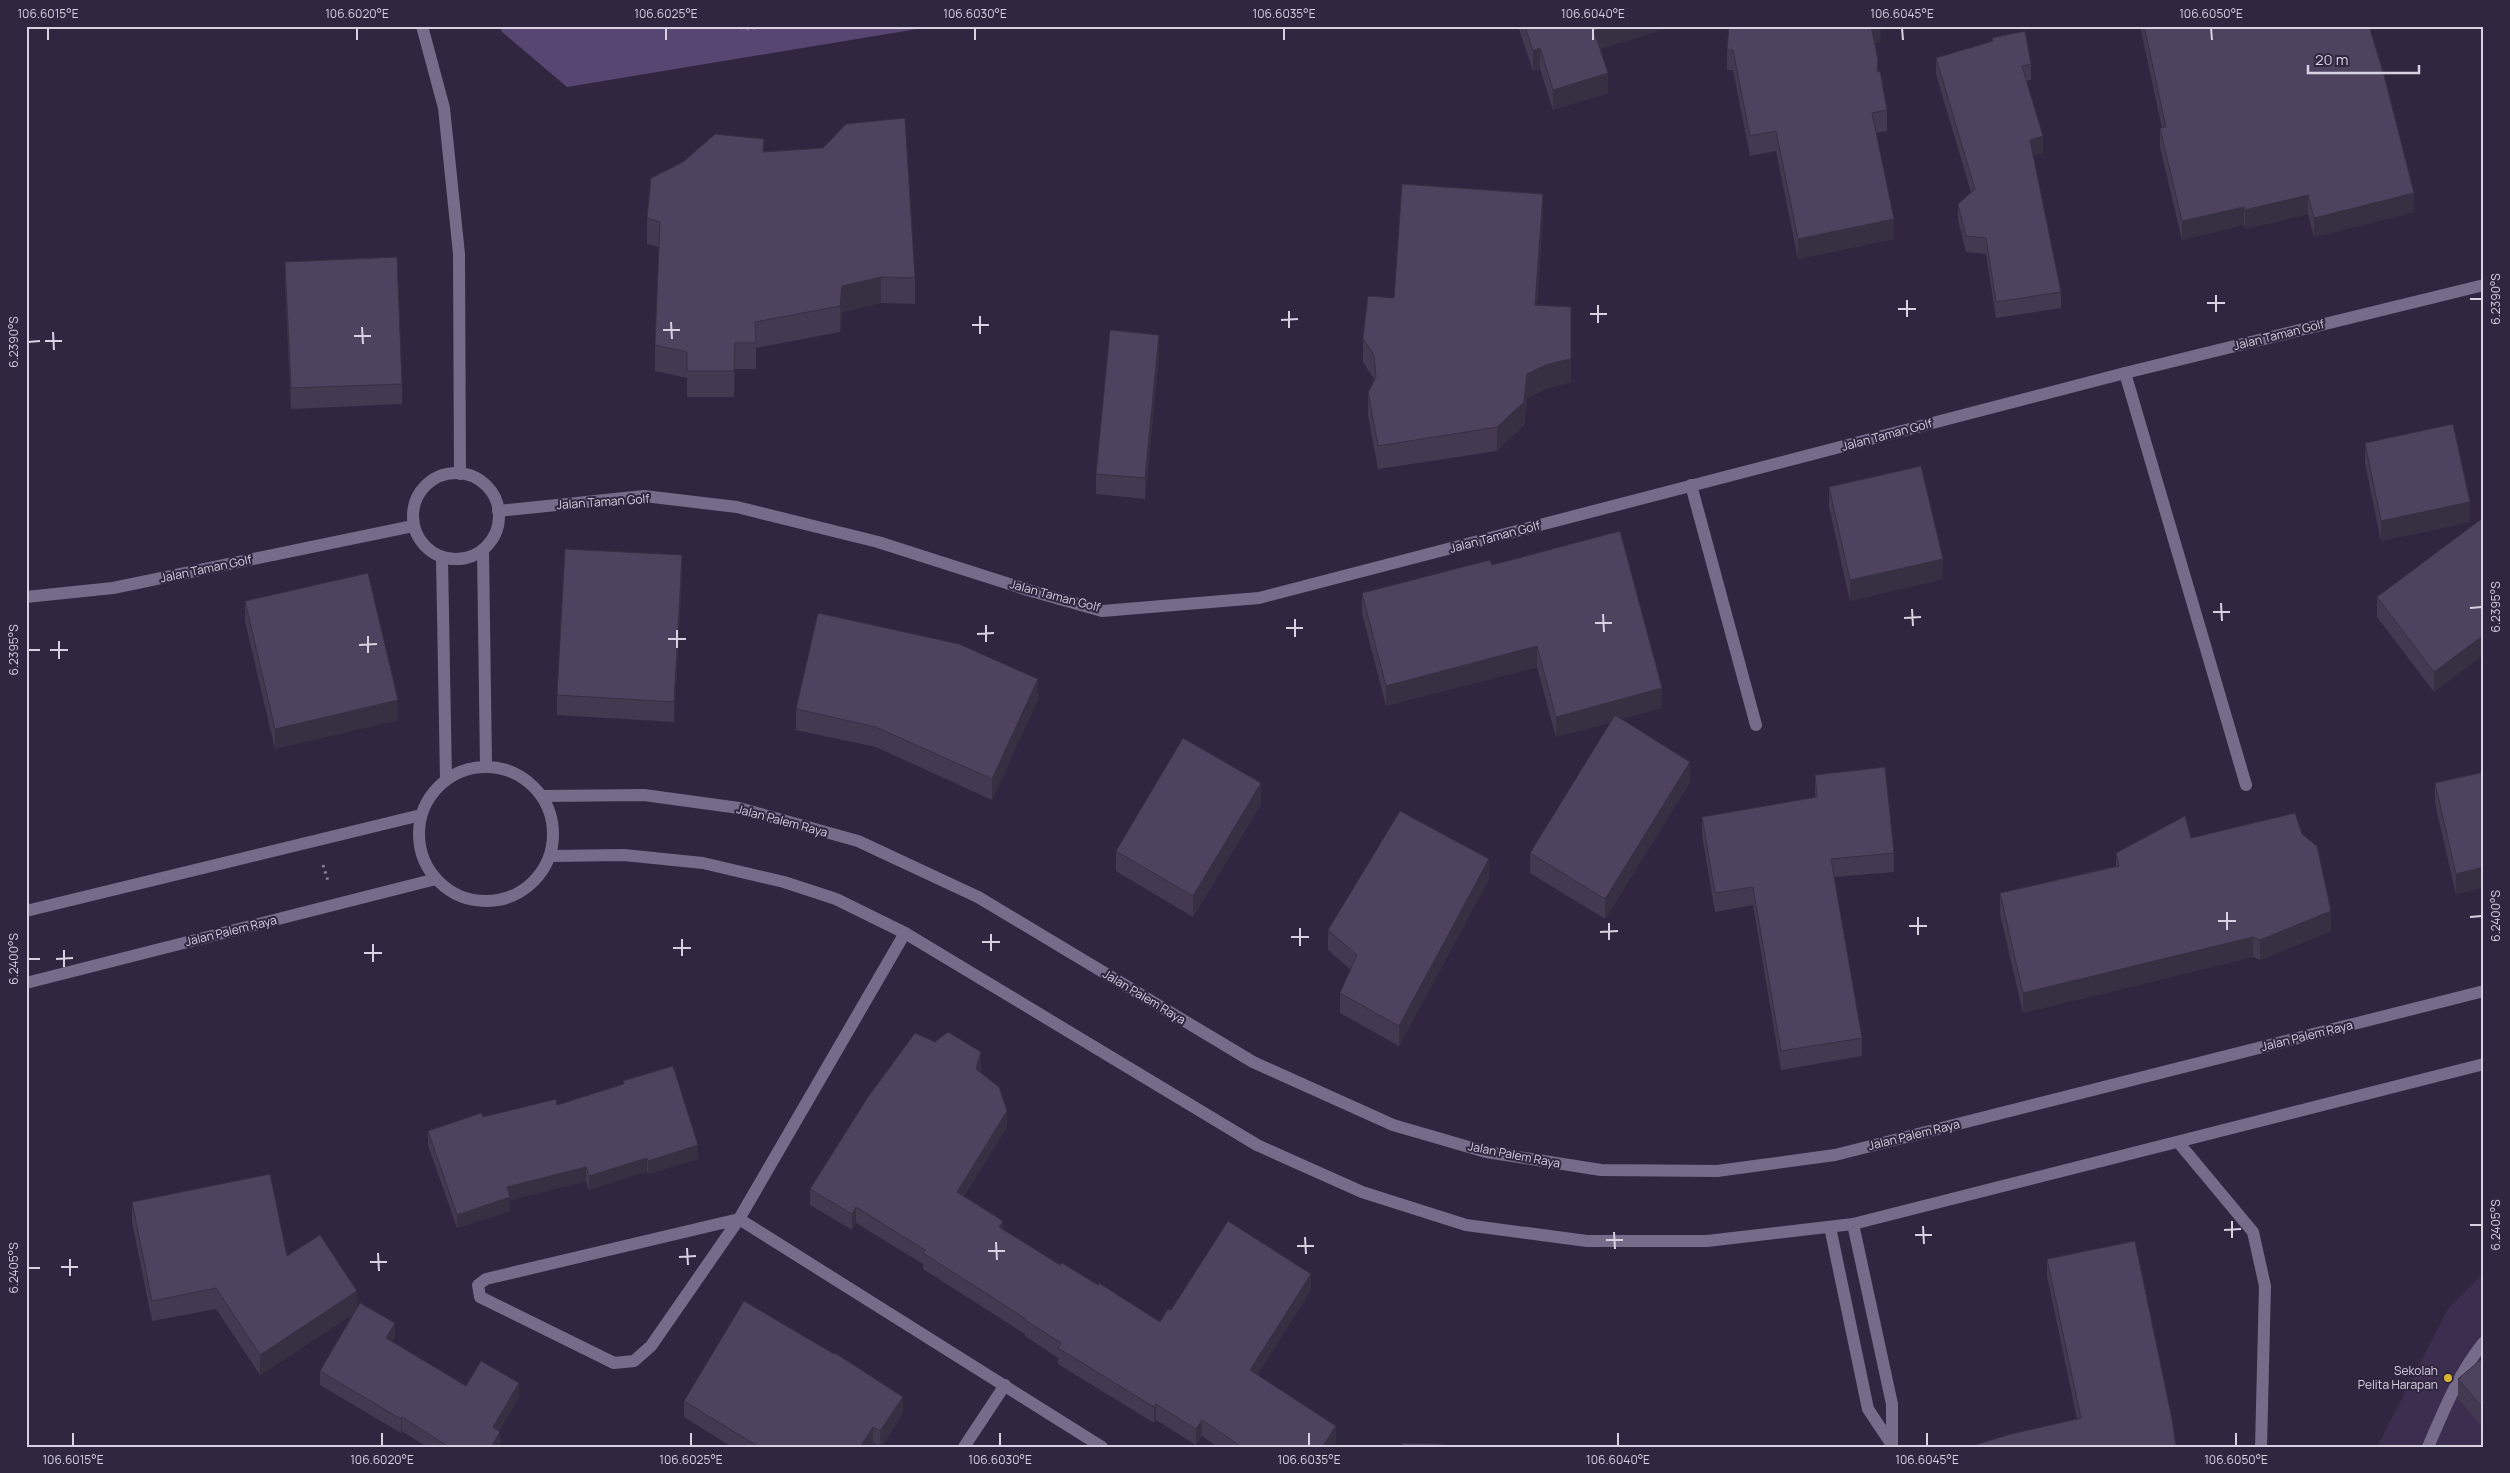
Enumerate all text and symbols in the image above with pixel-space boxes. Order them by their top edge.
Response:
text: 106.6015°E [17,5,79,22]
text: 106.6020°E [325,5,389,22]
text: 106.6025°E [634,5,698,22]
text: 106.6030°E [943,5,1007,22]
text: 106.6035°E [1252,5,1316,22]
text: 106.6040°E [1561,5,1625,22]
text: 106.6045°E [1870,5,1934,22]
text: 106.6050°E [2179,5,2243,22]
scale bar [2308,42,2419,74]
text: 20 m [2315,49,2348,70]
text: 6.2390°S [2487,273,2504,325]
street label: Jalan Taman Golf [2232,315,2327,354]
text: 6.2390°S [5,316,22,368]
street label: Jalan Taman Golf [1840,414,1935,455]
street label: Jalan Taman Golf [556,490,651,513]
street label: Jalan Taman Golf [1448,516,1543,557]
street label: Jalan Taman Golf [159,550,254,587]
street label: Jalan Taman Golf [1008,575,1103,616]
text: 6.2395°S [2487,581,2504,633]
text: 6.2395°S [5,624,22,676]
street label: Jalan Palem Raya [735,800,830,841]
text: 6.2400°S [2487,890,2504,942]
street label: Jalan Palem Raya [183,911,278,950]
text: 6.2400°S [5,933,22,985]
street label: Jalan Palem Raya [1100,965,1189,1028]
street label: Jalan Palem Raya [2259,1016,2354,1055]
street label: Jalan Palem Raya [1866,1115,1961,1154]
street label: Jalan Palem Raya [1466,1137,1562,1172]
text: 6.2405°S [2487,1199,2504,1251]
text: 6.2405°S [5,1242,22,1294]
place label: Sekolah Pelita Harapan [2358,1362,2438,1393]
marker: Sekolah Pelita Harapan [2442,1372,2454,1384]
text: 106.6015°E [42,1451,104,1468]
text: 106.6020°E [350,1451,414,1468]
text: 106.6025°E [659,1451,723,1468]
text: 106.6030°E [968,1451,1032,1468]
text: 106.6035°E [1277,1451,1341,1468]
text: 106.6040°E [1586,1451,1650,1468]
text: 106.6045°E [1895,1451,1959,1468]
text: 106.6050°E [2204,1451,2268,1468]

